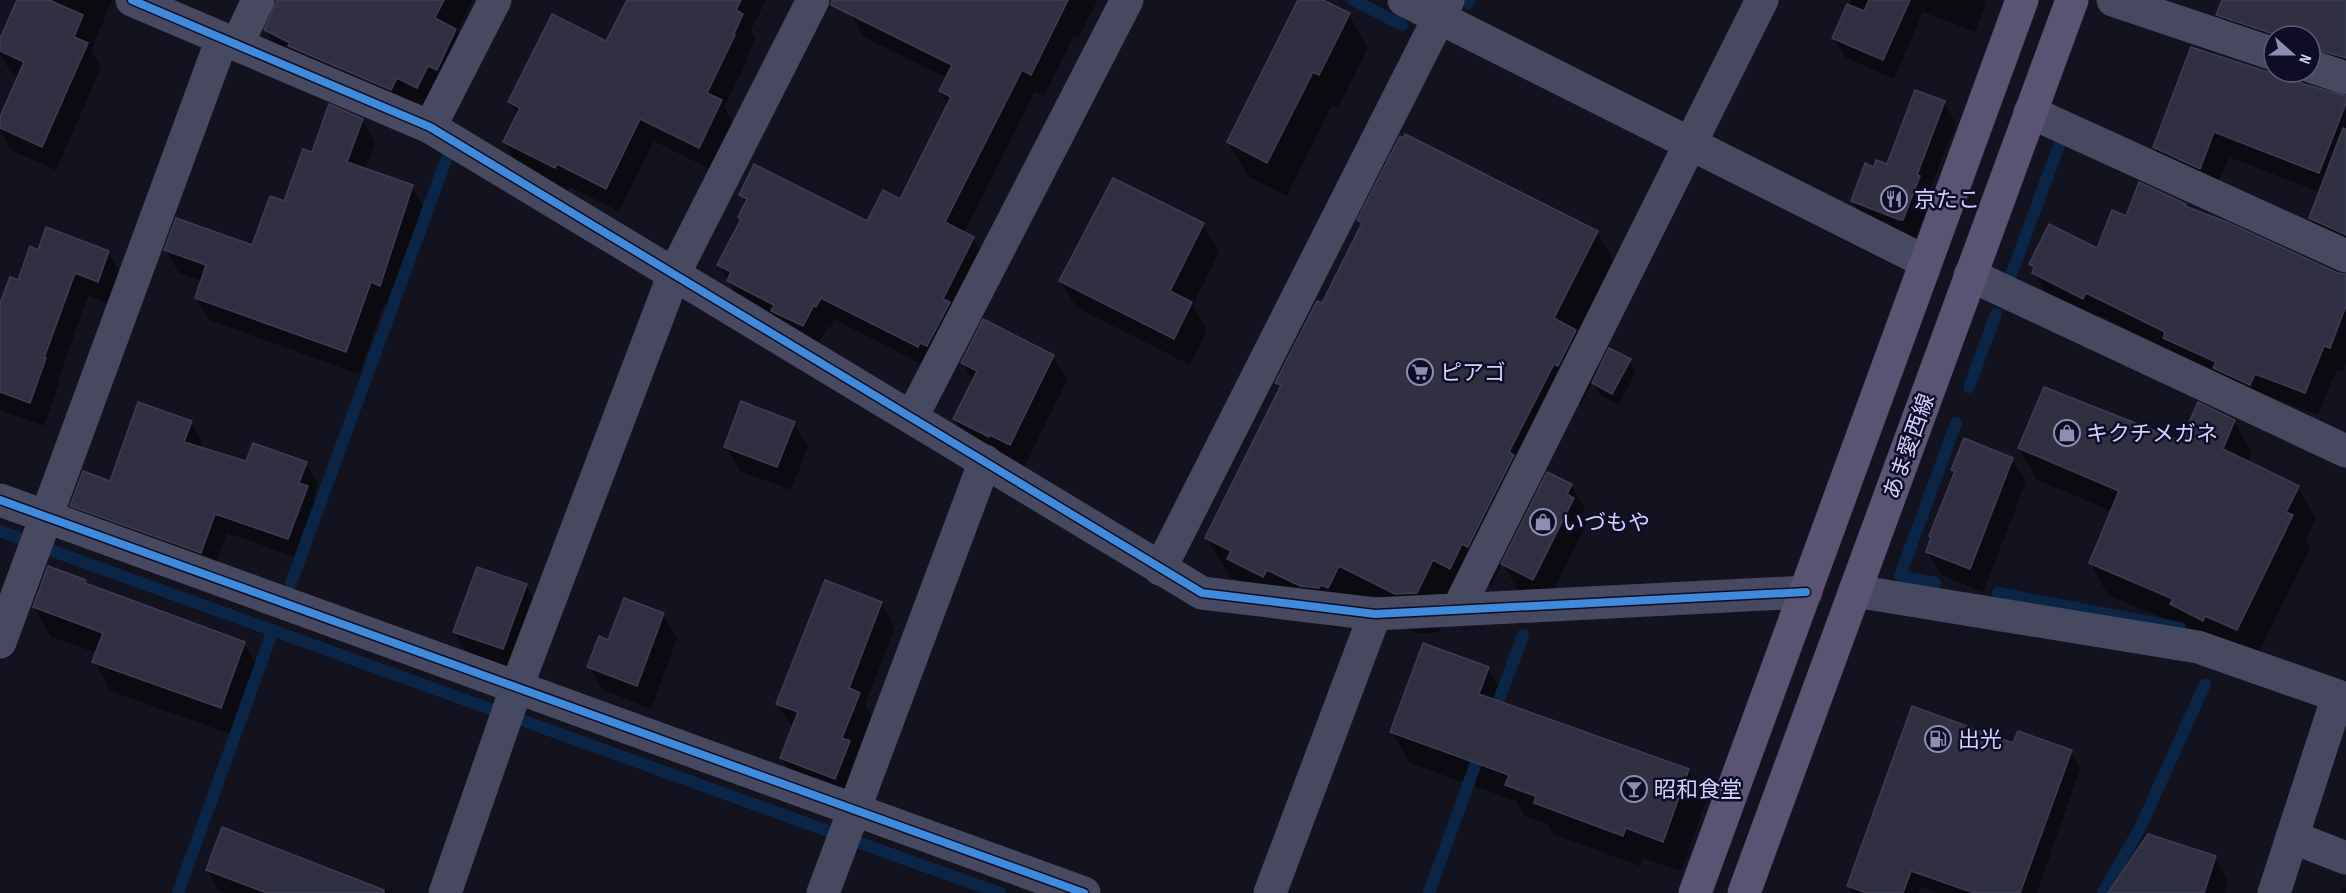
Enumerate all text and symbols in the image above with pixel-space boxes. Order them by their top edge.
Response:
north arrow [2262,24,2322,84]
text: N [2294,51,2315,66]
restaurant icon: 京たこ [1879,184,1909,214]
place label: 京たこ [1914,187,1980,214]
supermarket icon: ピアゴ [1405,357,1435,387]
place label: ピアゴ [1440,360,1506,387]
street label: あま愛西線 [1878,390,1941,503]
shop icon: キクチメガネ [2052,418,2082,448]
place label: キクチメガネ [2086,421,2218,448]
shop icon: いづもや [1528,507,1558,537]
place label: いづもや [1562,510,1650,537]
fuel station icon: 出光 [1923,724,1953,754]
place label: 出光 [1958,727,2002,754]
bar icon: 昭和食堂 [1619,774,1649,804]
place label: 昭和食堂 [1654,777,1742,804]

